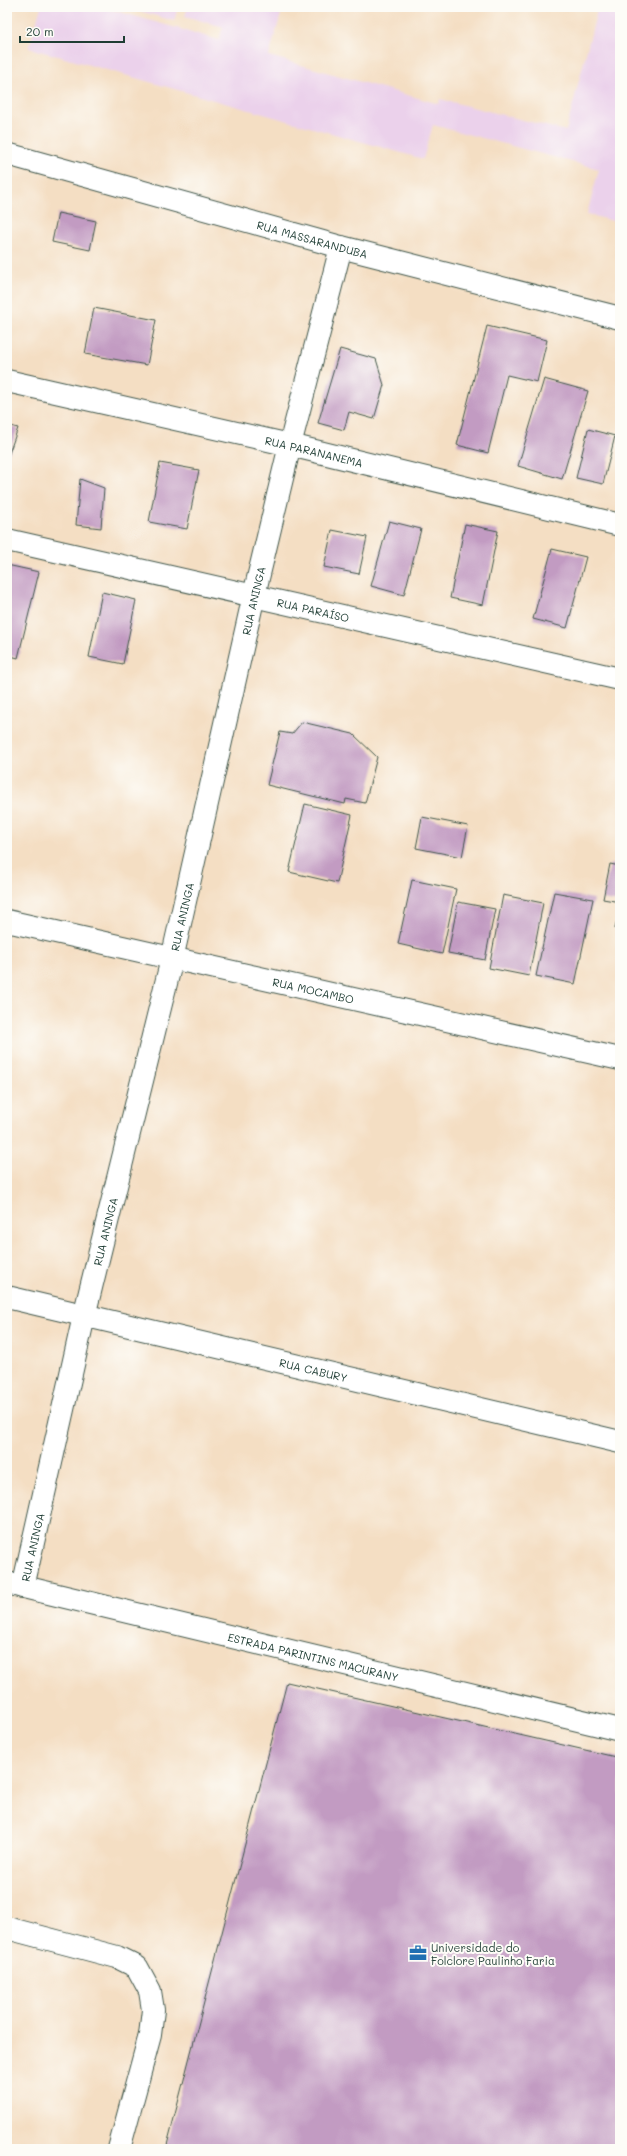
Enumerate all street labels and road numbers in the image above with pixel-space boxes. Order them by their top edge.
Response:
street label: RUA MASSARANDUBA [255,216,369,261]
street label: RUA PARANANEMA [264,432,365,470]
street label: RUA ANINGA [238,565,268,636]
street label: RUA PARAÍSO [276,594,351,625]
street label: RUA ANINGA [167,881,197,952]
street label: RUA MOCAMBO [271,974,356,1006]
street label: RUA ANINGA [89,1196,121,1267]
street label: RUA CABURY [278,1354,349,1385]
street label: RUA ANINGA [17,1511,47,1583]
street label: ESTRADA PARINTINS MACURANY [226,1629,400,1684]

